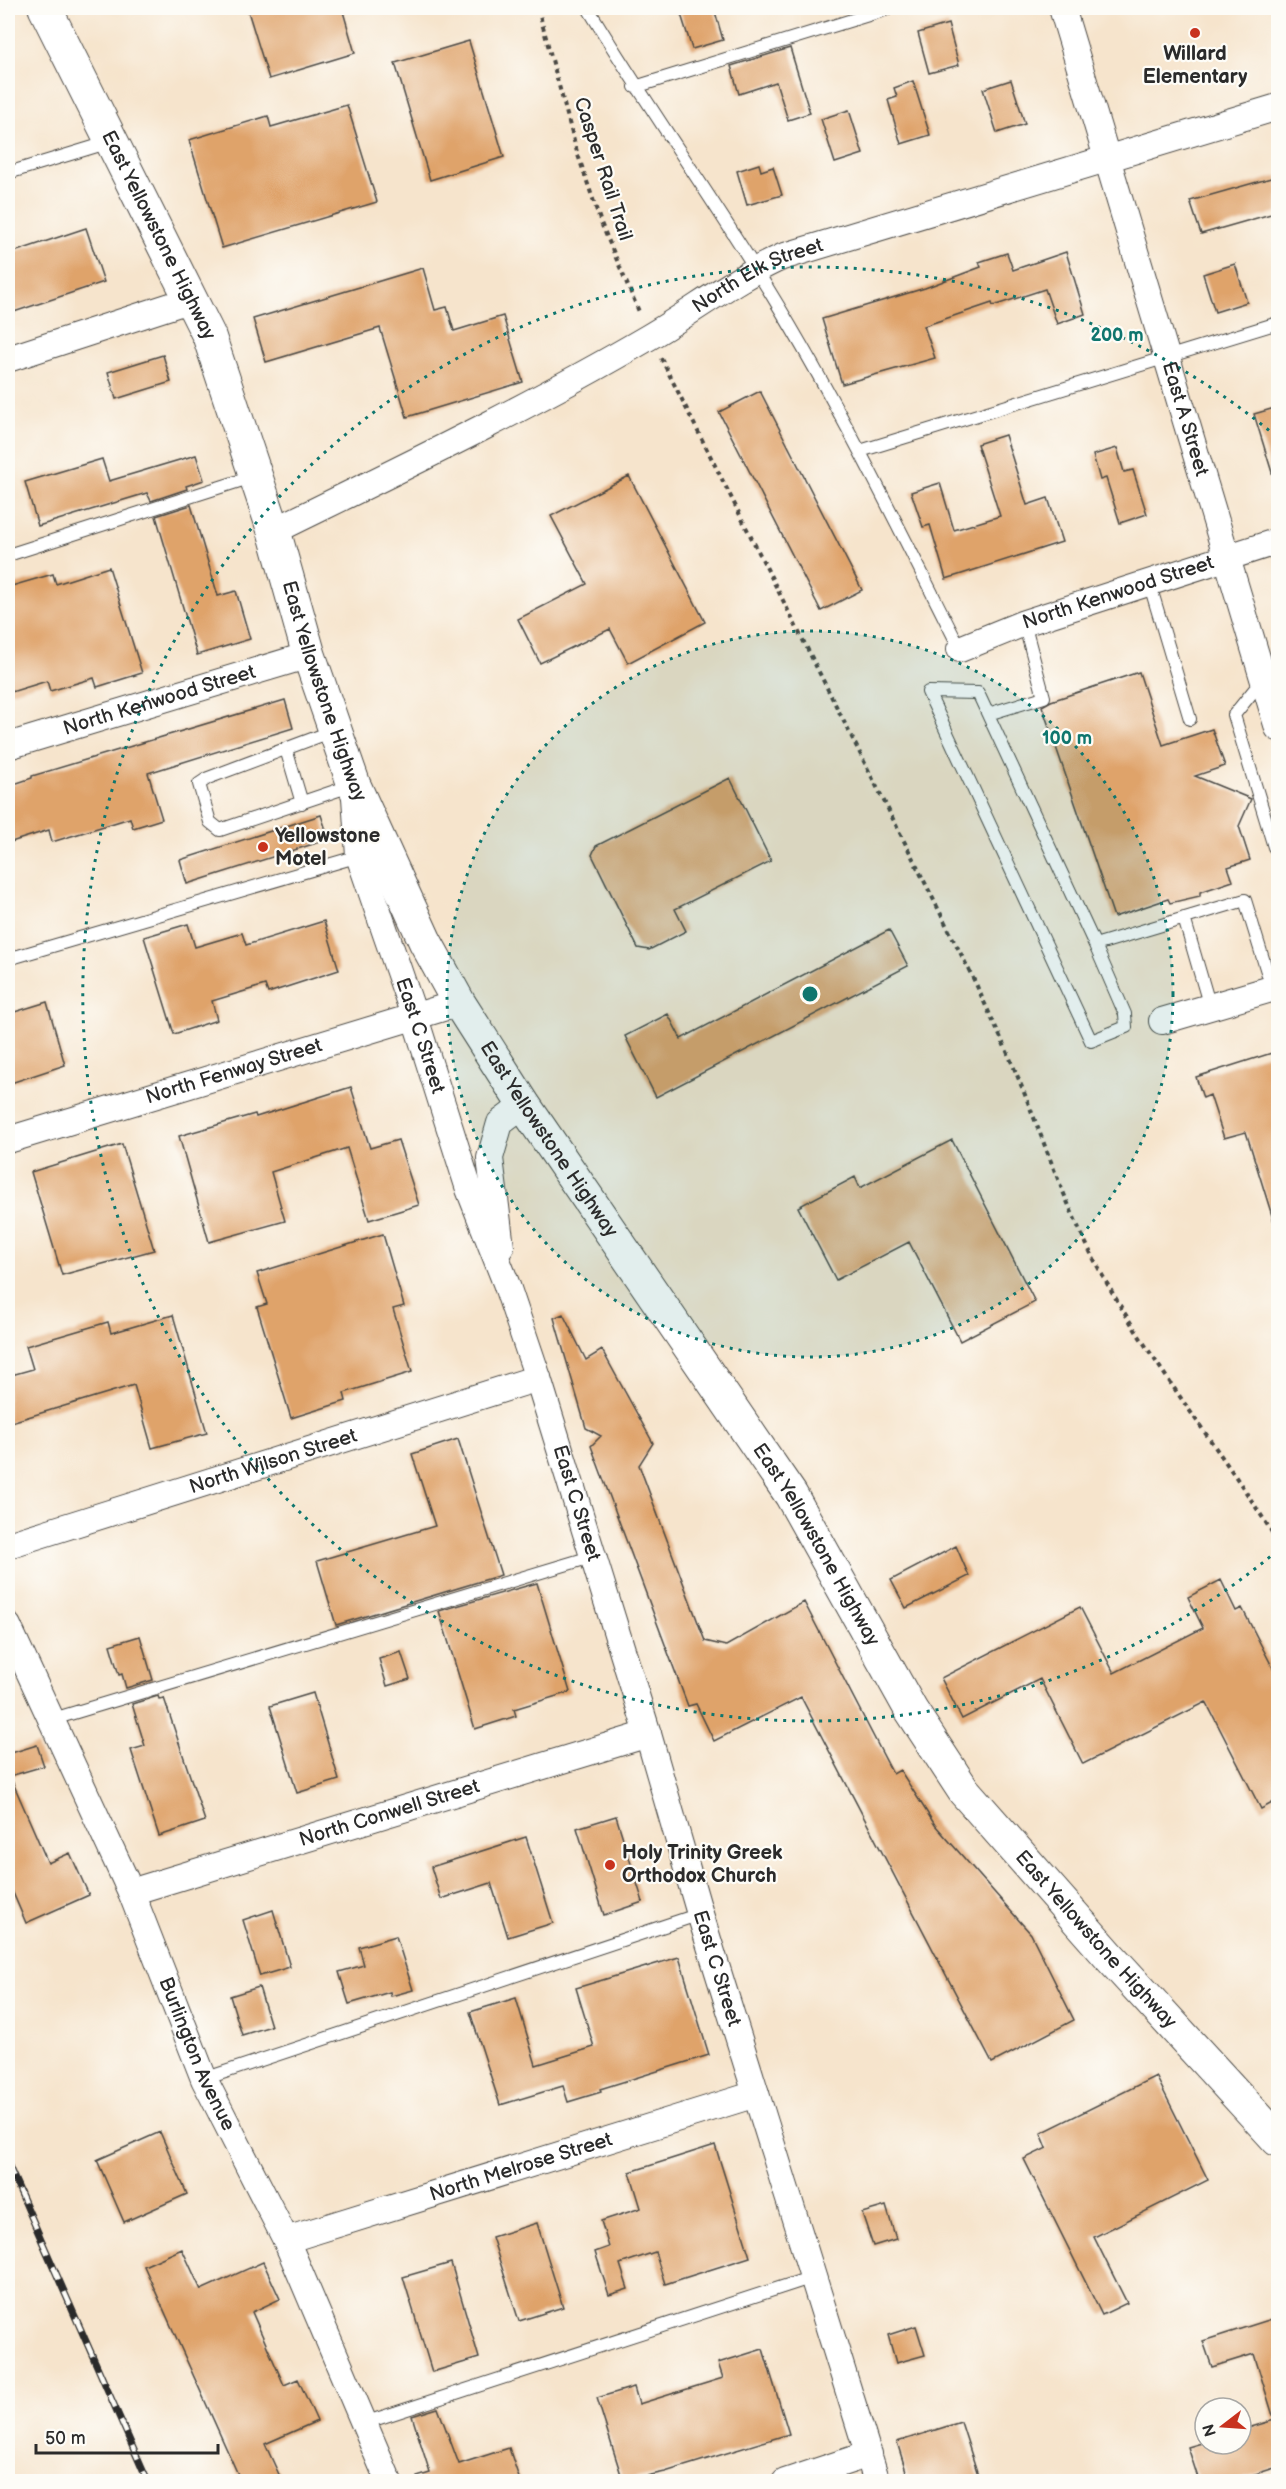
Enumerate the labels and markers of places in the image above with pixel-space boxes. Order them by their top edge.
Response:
marker: Willard Elementary [1188,26,1202,40]
place label: Willard Elementary [1143,42,1248,89]
place label: Yellowstone Motel [275,824,380,871]
marker: Yellowstone Motel [256,840,270,854]
centre of rings [800,984,820,1004]
place label: Holy Trinity Greek Orthodox Church [622,1841,783,1888]
marker: Holy Trinity Greek Orthodox Church [603,1858,617,1872]

